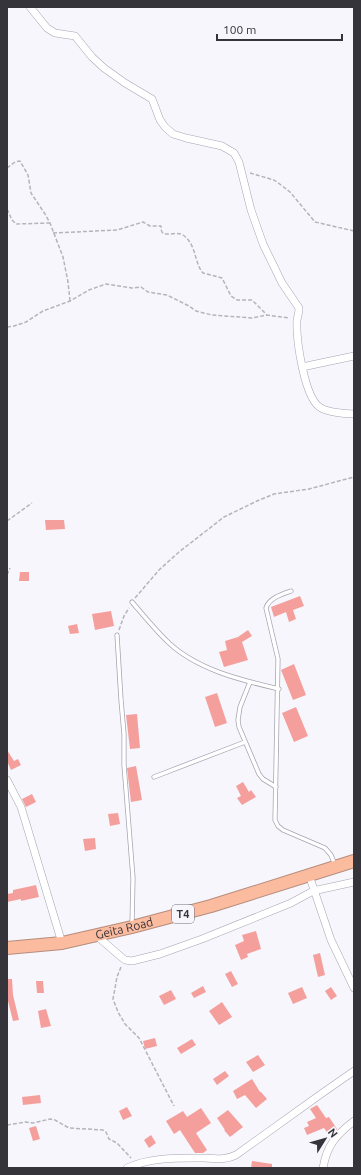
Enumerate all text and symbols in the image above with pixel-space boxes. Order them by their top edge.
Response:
scale bar [217,16,342,42]
text: 100 m [223,23,256,36]
road number: T4 [172,905,194,923]
street label: Geita Road [94,915,154,941]
north arrow [305,1119,345,1159]
text: N [326,1126,340,1140]

